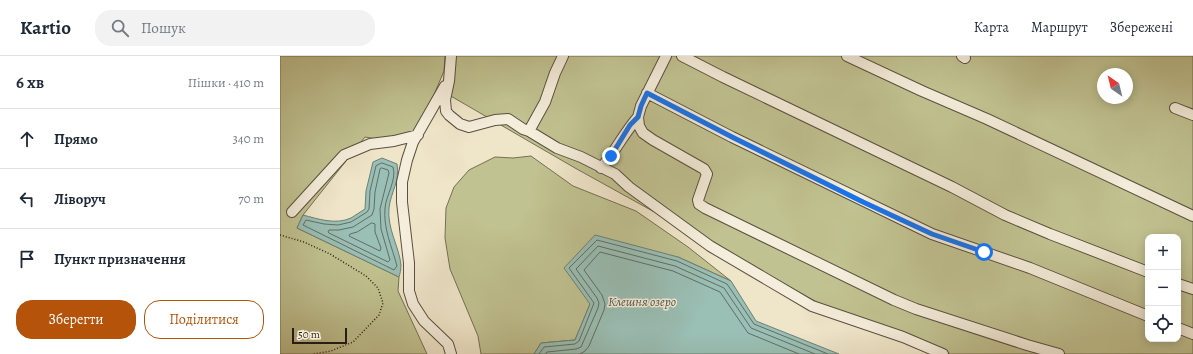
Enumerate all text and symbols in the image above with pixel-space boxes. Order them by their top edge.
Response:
search box [95,10,375,46]
text: Kartio [20,15,71,41]
icon: search [109,17,131,39]
text: Пошук [141,18,186,38]
text: Карта [974,18,1009,37]
text: Маршрут [1031,18,1088,37]
text: Збережені [1110,18,1173,37]
north arrow [1097,68,1133,104]
text: 6 хв [16,71,44,94]
text: Пішки · 410 m [188,74,264,91]
icon: ahead [16,128,38,150]
text: Прямо [54,129,98,149]
text: 340 m [232,130,264,147]
route end [602,147,620,165]
icon: left [16,188,38,210]
text: Ліворуч [54,189,106,209]
text: 70 m [238,190,264,207]
map controls [1145,234,1181,342]
button: + [1145,234,1181,270]
route start [975,243,993,261]
icon: arrive [16,248,38,270]
text: Пункт призначення [54,249,186,269]
button: − [1145,270,1181,306]
water label: Клешня озеро [608,293,676,310]
button: Зберегти [16,300,136,339]
button: Поділитися [144,300,264,339]
button: locate [1145,306,1181,342]
scale bar [292,326,347,345]
text: 50 m [298,327,320,342]

